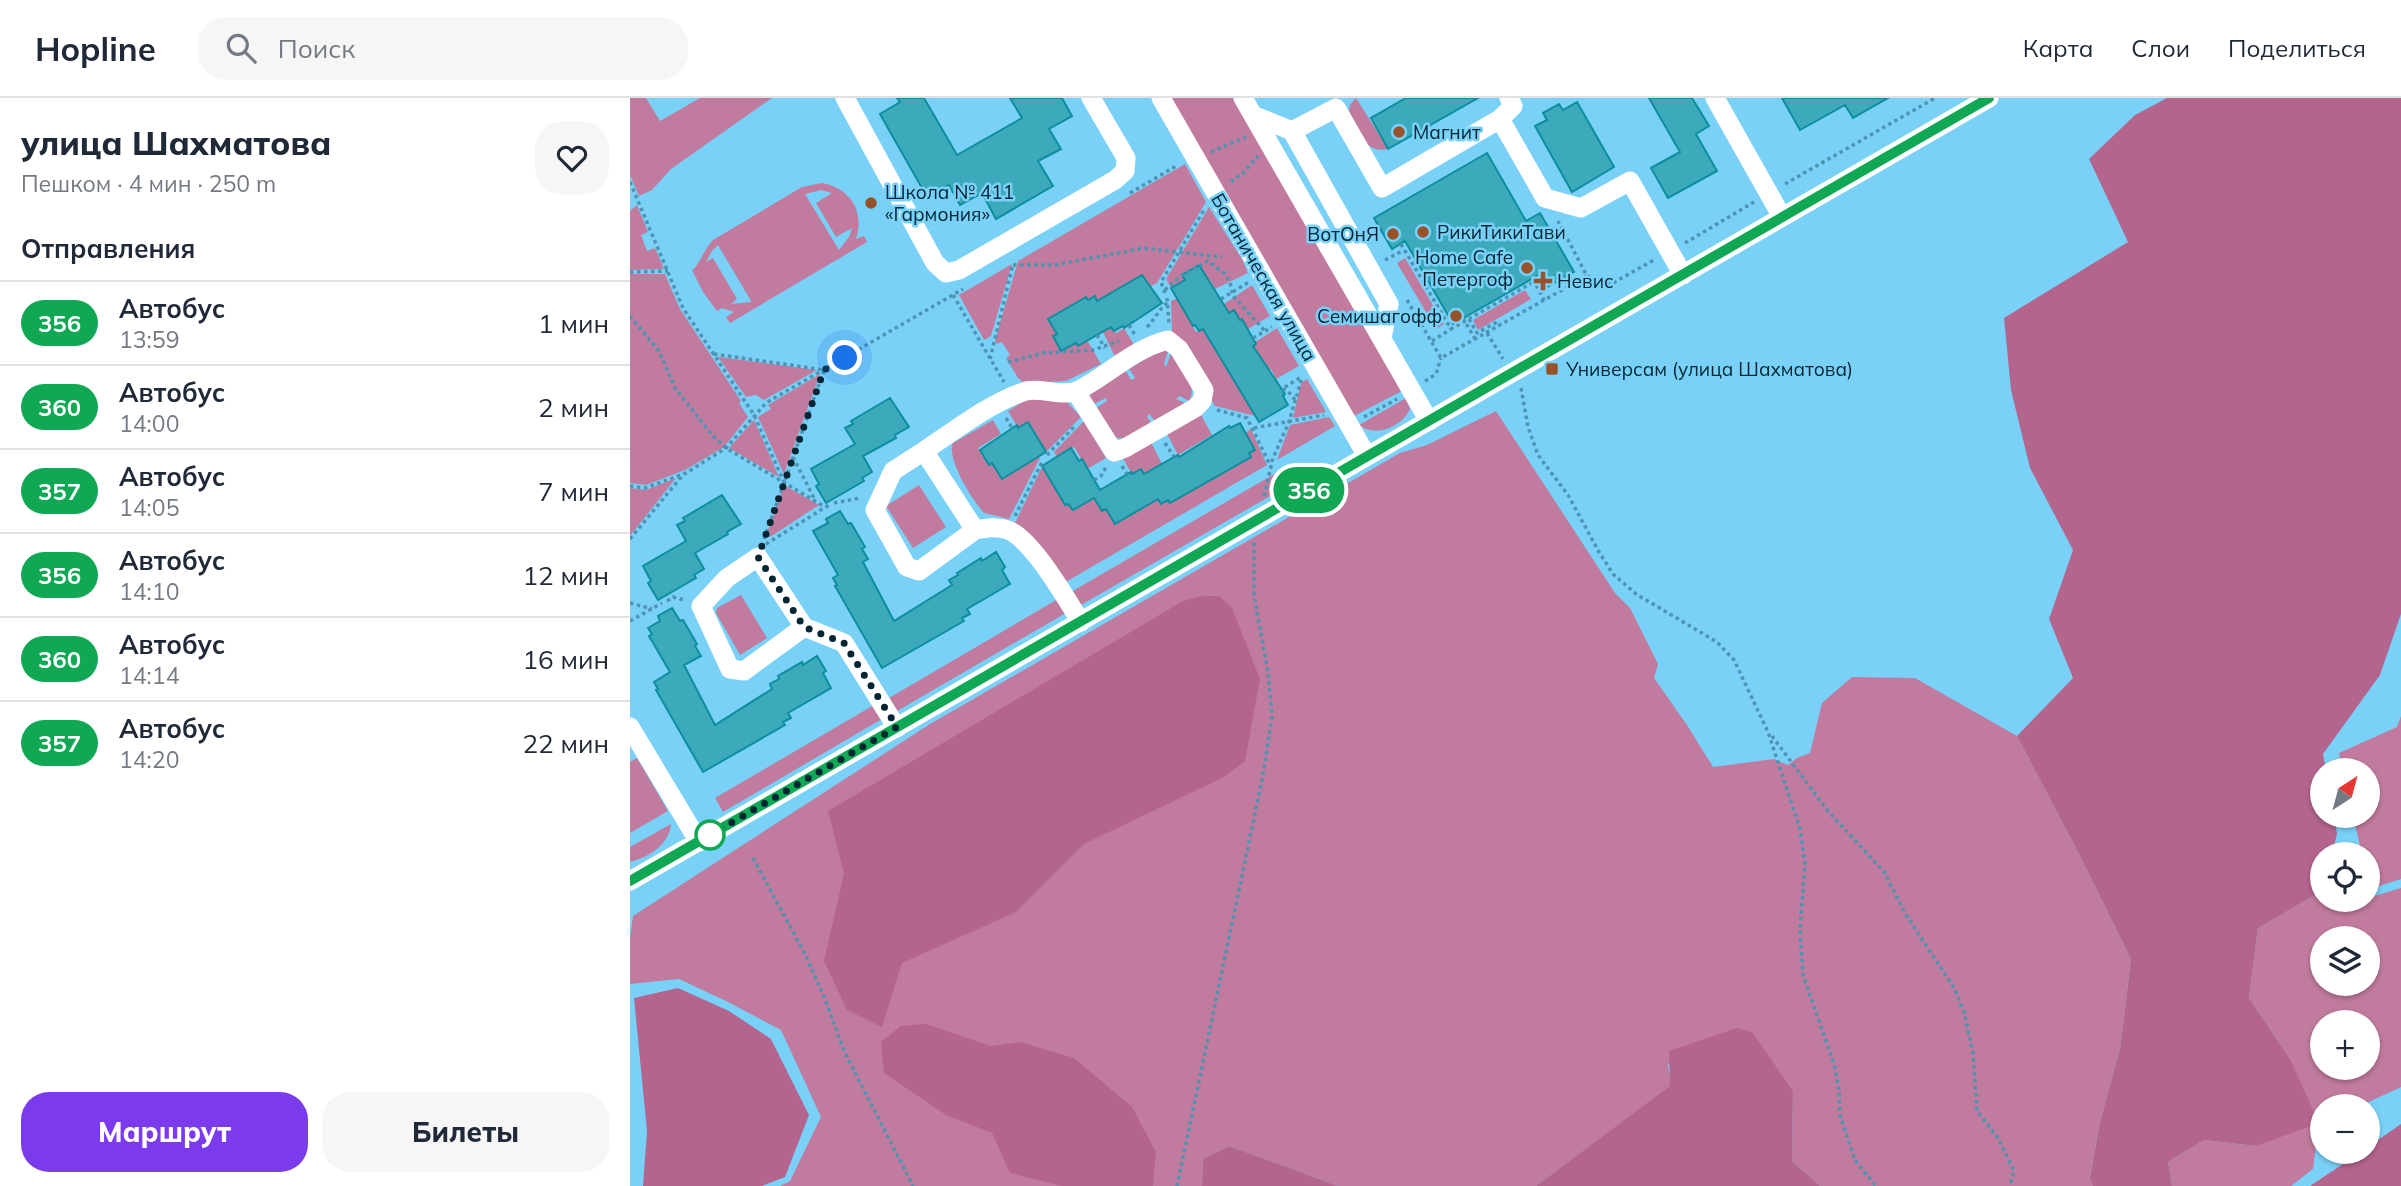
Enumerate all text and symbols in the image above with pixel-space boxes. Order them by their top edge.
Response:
search box [198,17,688,80]
text: Hopline [35,28,156,69]
icon: search [222,29,260,67]
text: Поиск [278,32,355,65]
text: Карта [2023,33,2093,63]
text: Слои [2131,33,2190,63]
text: Поделиться [2228,33,2366,63]
place label: Магнит [1413,120,1481,144]
button: heart [535,121,609,195]
text: улица Шахматова [21,122,331,163]
marker: Магнит [1391,124,1407,140]
text: Пешком · 4 мин · 250 m [21,169,276,198]
place label: Школа № 411 «Гармония» [885,180,1014,226]
street label: Ботаническая улица [1206,189,1322,365]
marker: Школа № 411 «Гармония» [863,195,879,211]
place label: РикиТикиТави [1437,220,1566,244]
place label: ВотОнЯ [1307,222,1379,246]
marker: РикиТикиТави [1415,224,1431,240]
marker: ВотОнЯ [1385,226,1401,242]
text: Отправления [21,232,195,265]
place label: Home Cafe Петергоф [1415,245,1513,291]
marker: Home Cafe Петергоф [1519,260,1535,276]
place label: Невис [1557,269,1614,293]
marker: Невис [1535,273,1551,289]
text: Автобус [119,292,225,325]
place label: Семишагофф [1317,304,1442,328]
text: 1 мин [538,307,609,340]
text: 356 [38,308,81,338]
marker: Семишагофф [1448,308,1464,324]
text: 13:59 [119,325,179,354]
your location [827,340,862,375]
place label: Универсам (улица Шахматова) [1565,357,1853,381]
marker: Универсам (улица Шахматова) [1544,361,1560,377]
text: Автобус [119,376,225,409]
text: 2 мин [538,391,609,424]
text: 360 [38,392,81,422]
text: 14:00 [119,409,179,438]
text: Автобус [119,460,225,493]
line badge: 356 [1269,467,1349,513]
text: 7 мин [538,475,609,508]
text: 356 [1287,475,1331,505]
text: 357 [38,476,81,506]
text: 14:05 [119,493,179,522]
text: Автобус [119,544,225,577]
text: 12 мин [522,559,609,592]
text: 356 [38,560,81,590]
text: 14:10 [119,577,179,606]
text: Автобус [119,628,225,661]
text: 16 мин [522,643,609,676]
text: 360 [38,644,81,674]
text: 14:14 [119,661,179,690]
text: Автобус [119,712,225,745]
text: 22 мин [522,727,609,760]
text: 357 [38,728,81,758]
text: 14:20 [119,745,179,774]
north arrow [2310,758,2380,828]
map controls [2310,758,2380,1164]
unlabelled marker [695,820,725,850]
button: locate [2310,842,2380,912]
button: layers [2310,926,2380,996]
button: + [2310,1010,2380,1080]
button: Маршрут [21,1092,308,1172]
button: Билеты [322,1092,609,1172]
button: − [2310,1094,2380,1164]

